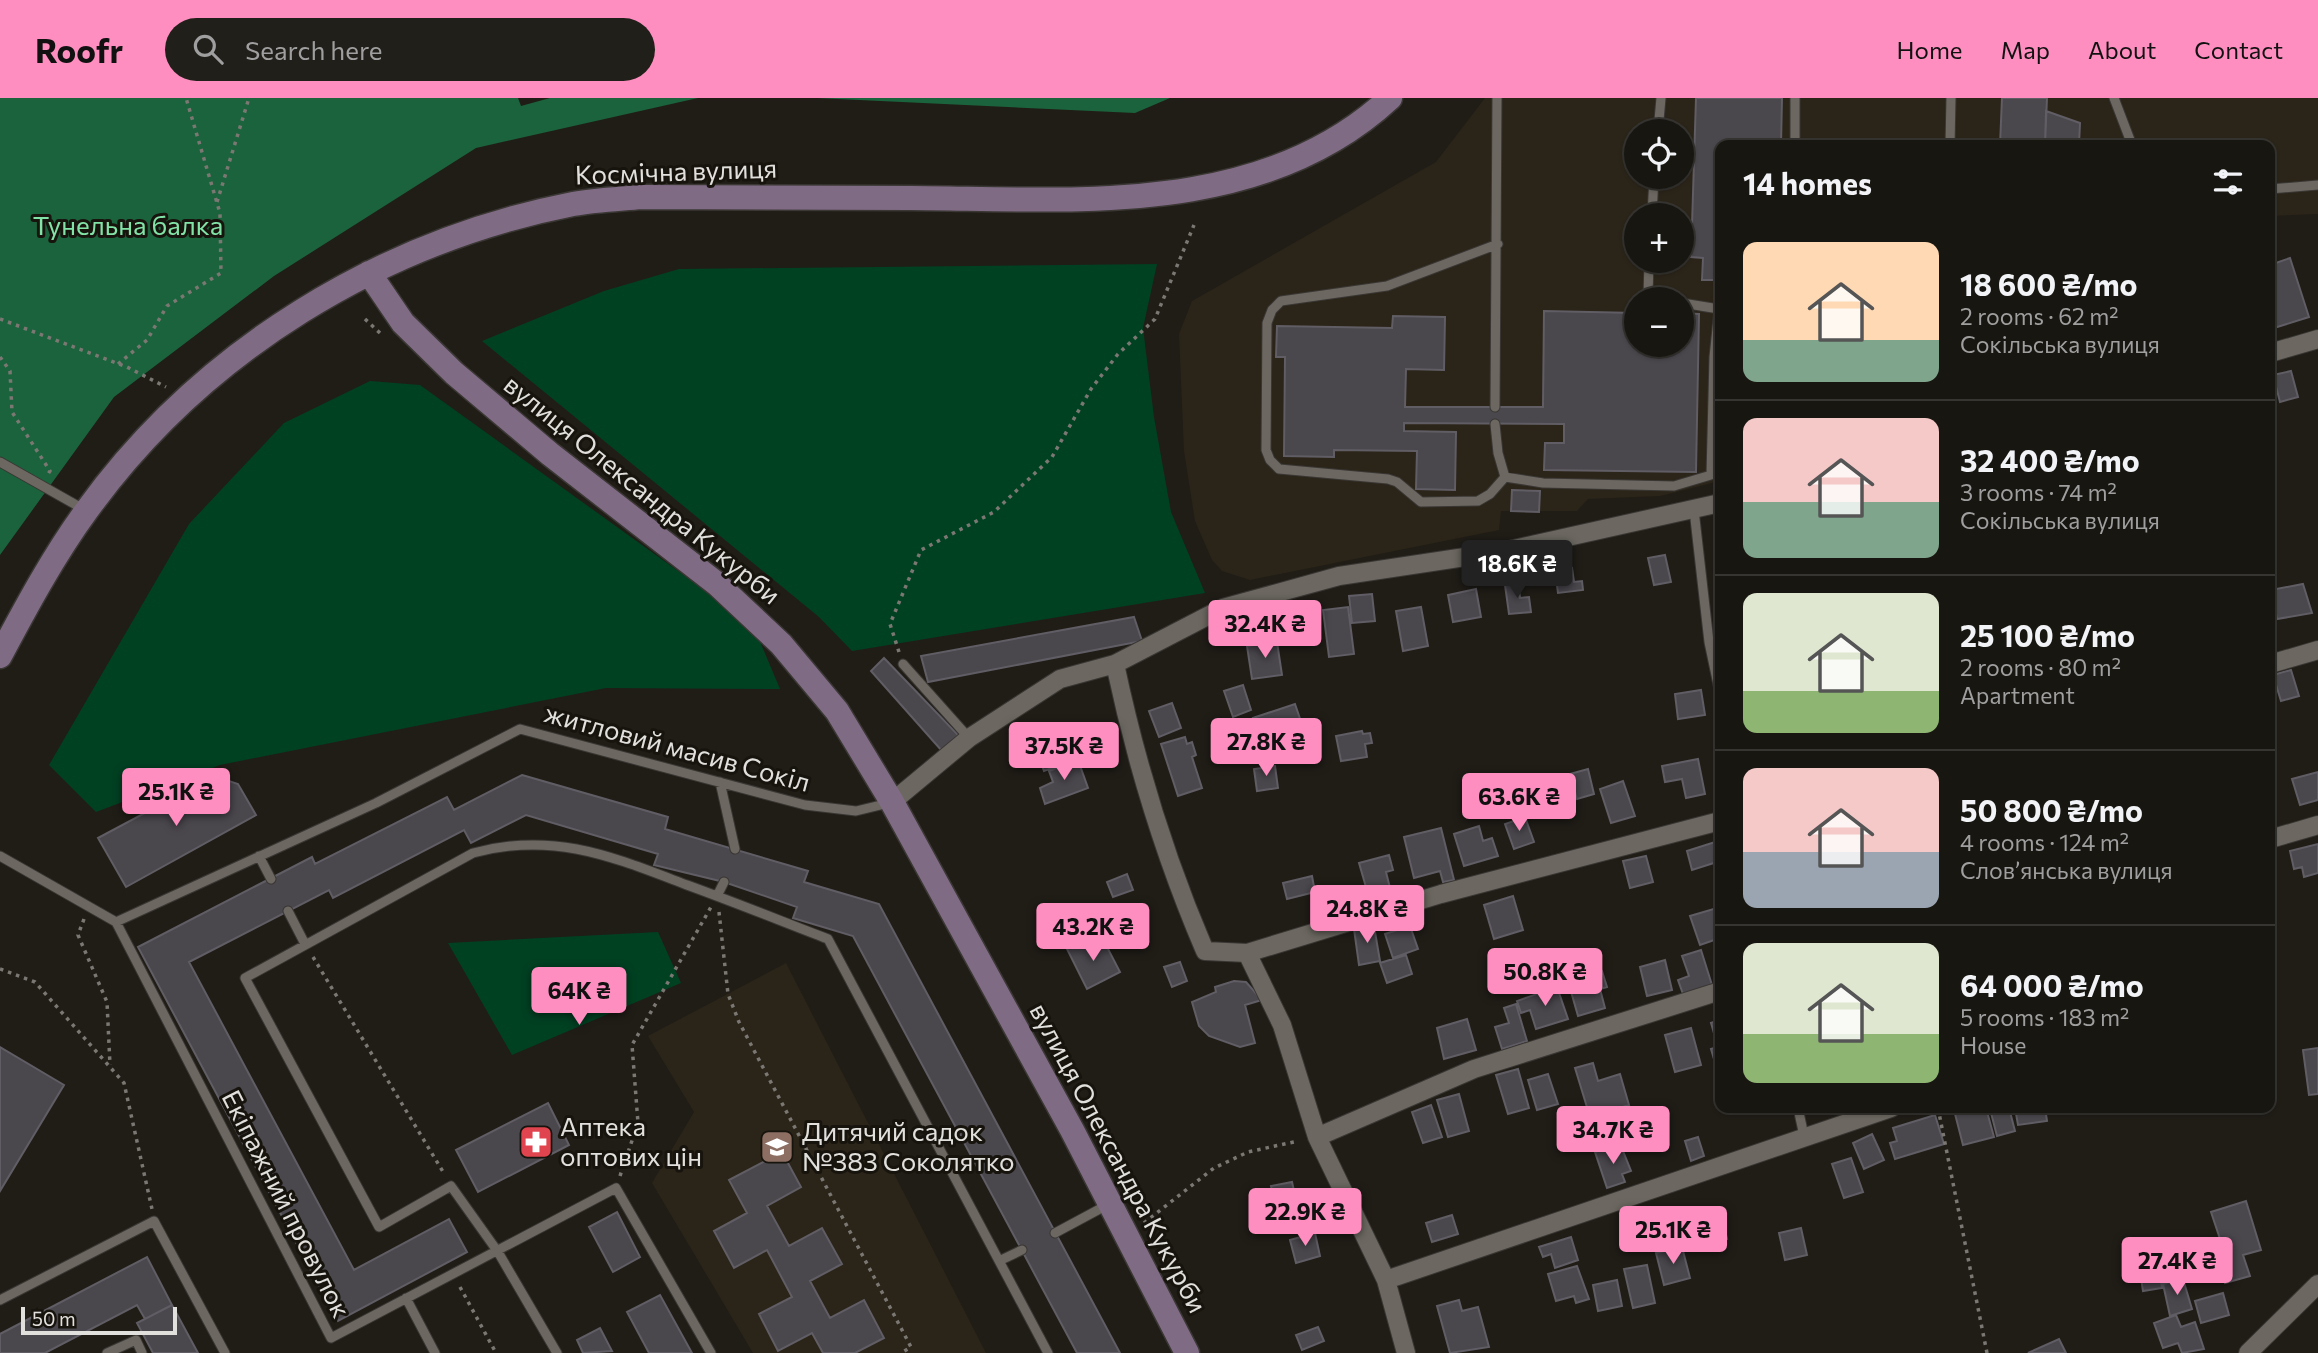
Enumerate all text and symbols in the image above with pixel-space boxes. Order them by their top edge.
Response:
search box [165,18,655,81]
text: Roofr [35,29,123,70]
icon: search [189,30,227,68]
text: Search here [245,34,383,65]
text: Home [1897,35,1963,64]
text: Map [2001,35,2050,64]
text: About [2088,35,2156,64]
text: Contact [2194,35,2283,64]
map controls [1624,119,1694,357]
button: locate [1624,119,1694,189]
street label: Космічна вулиця [574,151,778,190]
icon: filters [2209,163,2247,201]
text: 14 homes [1743,164,1872,201]
button: + [1624,203,1694,273]
park label: Тунельна балка [33,209,223,240]
text: 18 600 ₴/mo [1960,265,2138,302]
icon: home [1799,270,1883,354]
button: − [1624,287,1694,357]
text: 2 rooms · 62 m² [1960,302,2119,330]
text: Сокільська вулиця [1960,330,2160,358]
street label: вулиця Олександра Кукурби [499,368,787,610]
text: 32 400 ₴/mo [1960,441,2140,478]
icon: home [1799,446,1883,530]
text: 3 rooms · 74 m² [1960,478,2117,506]
text: Сокільська вулиця [1960,506,2160,534]
pin: 18.6K ₴ [1452,540,1582,600]
text: 18.6K ₴ [1477,549,1557,577]
pin: 32.4K ₴ [1200,601,1330,660]
text: 32.4K ₴ [1224,609,1306,637]
text: 25 100 ₴/mo [1960,616,2135,653]
icon: home [1799,621,1883,705]
text: 2 rooms · 80 m² [1960,653,2121,681]
text: Apartment [1960,681,2075,709]
street label: житловий масив Сокіл [541,696,814,797]
pin: 27.8K ₴ [1201,718,1331,778]
pin: 37.5K ₴ [999,722,1129,782]
text: 27.8K ₴ [1227,727,1305,755]
text: 37.5K ₴ [1025,731,1103,759]
pin: 25.1K ₴ [111,768,241,828]
pin: 63.6K ₴ [1454,774,1584,833]
text: 25.1K ₴ [138,777,214,805]
text: 63.6K ₴ [1478,782,1560,810]
text: 50 800 ₴/mo [1960,791,2143,828]
icon: home [1799,796,1883,880]
text: 4 rooms · 124 m² [1960,828,2129,856]
text: Словʼянська вулиця [1960,856,2173,884]
pin: 24.8K ₴ [1302,886,1432,945]
text: 24.8K ₴ [1326,894,1408,922]
pin: 43.2K ₴ [1028,904,1158,963]
text: 43.2K ₴ [1052,912,1134,940]
pin: 50.8K ₴ [1480,948,1610,1008]
text: 50.8K ₴ [1503,957,1587,985]
text: 64 000 ₴/mo [1960,966,2144,1003]
pin: 64K ₴ [530,968,628,1027]
icon: home [1799,971,1883,1055]
text: 64K ₴ [547,976,611,1004]
street label: вулиця Олександра Кукурби [1024,997,1214,1317]
text: 5 rooms · 183 m² [1960,1003,2129,1031]
text: House [1960,1031,2026,1059]
street label: Екіпажний провулок [217,1085,358,1322]
pin: 34.7K ₴ [1548,1107,1678,1166]
place label: Аптека оптових цін [560,1110,702,1171]
place label: Дитячий садок №383 Соколятко [802,1115,1015,1176]
text: 34.7K ₴ [1573,1115,1653,1143]
pharmacy icon: Аптека оптових цін [517,1123,555,1161]
school or university icon: Дитячий садок №383 Соколятко [758,1128,796,1166]
pin: 22.9K ₴ [1240,1188,1370,1248]
text: 22.9K ₴ [1264,1197,1346,1225]
pin: 25.1K ₴ [1608,1206,1738,1266]
text: 25.1K ₴ [1635,1215,1711,1243]
pin: 27.4K ₴ [2112,1238,2242,1297]
text: 27.4K ₴ [2138,1246,2216,1274]
scale bar [21,1304,177,1336]
text: 50 m [32,1307,76,1330]

